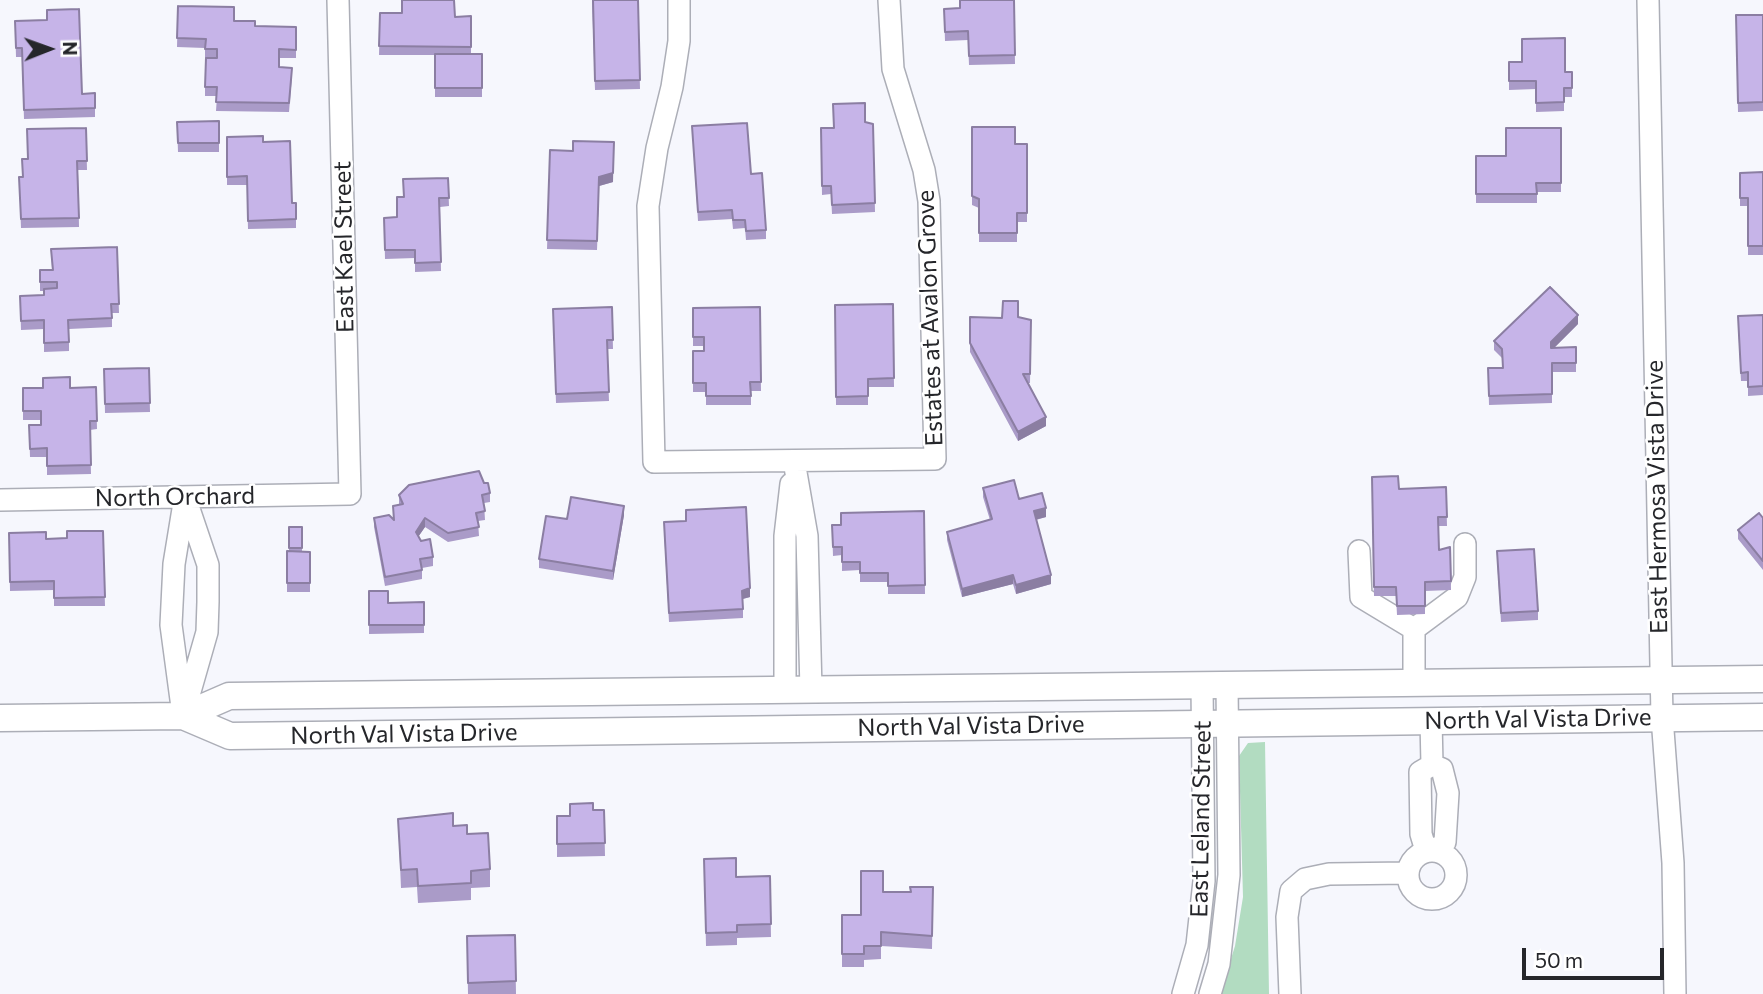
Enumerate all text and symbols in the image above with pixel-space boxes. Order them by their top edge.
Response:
north arrow [14,14,84,84]
text: N [59,41,82,56]
street label: East Kael Street [328,161,360,333]
street label: Estates at Avalon Grove [911,189,949,447]
street label: East Hermosa Vista Drive [1640,360,1674,634]
street label: North Orchard [95,481,255,513]
street label: North Val Vista Drive [1424,703,1652,735]
street label: North Val Vista Drive [857,710,1085,742]
street label: North Val Vista Drive [290,718,518,750]
street label: East Leland Street [1185,720,1217,918]
scale bar [1525,934,1667,978]
text: 50 m [1535,947,1583,972]

